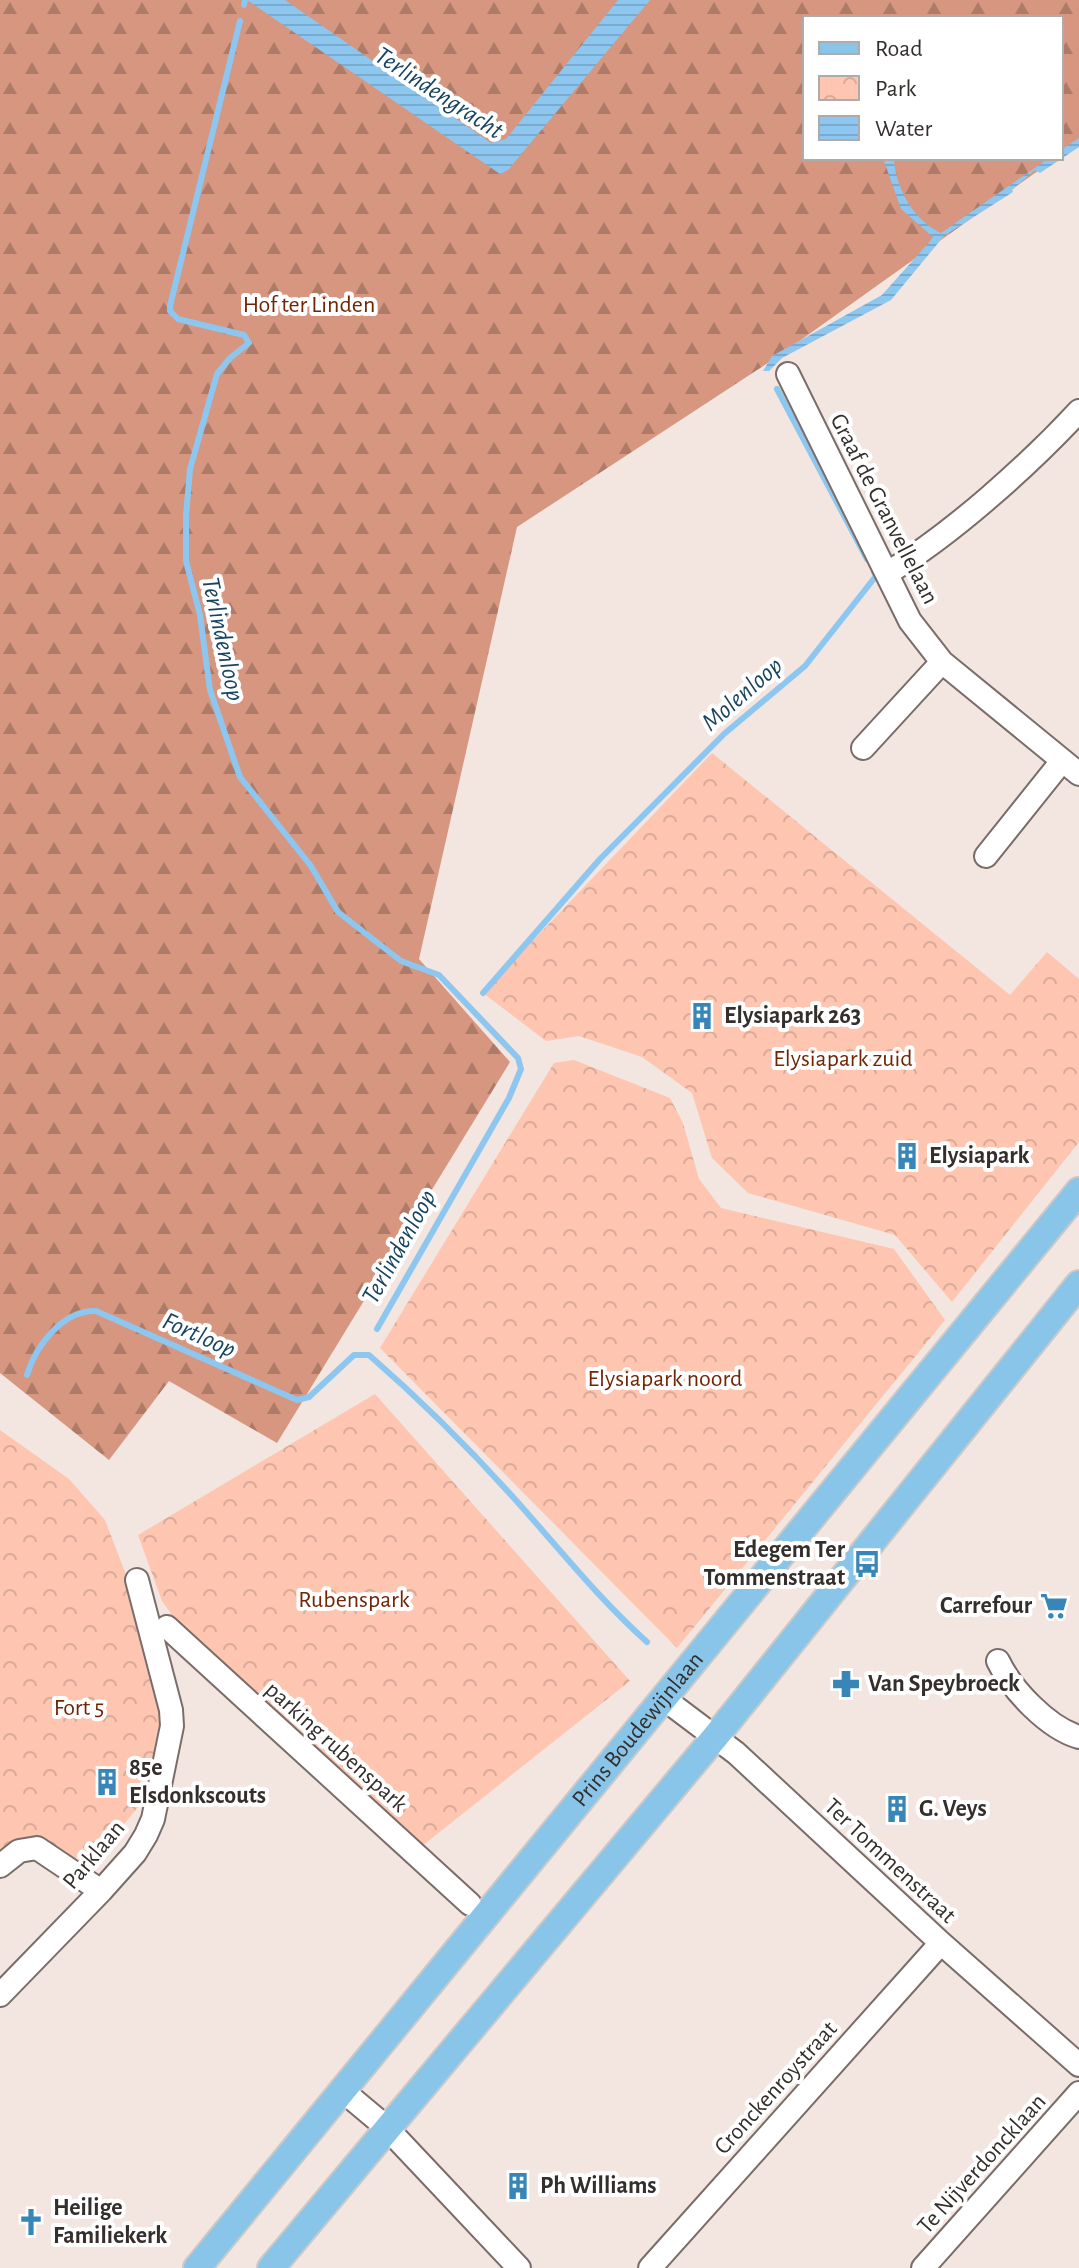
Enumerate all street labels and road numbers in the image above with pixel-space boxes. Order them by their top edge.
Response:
street label: Graaf de Granvellelaan [826,410,942,608]
street label: Prins Boudewijnlaan [568,1648,708,1811]
street label: parking rubenspark [260,1677,412,1817]
street label: Ter Tommenstraat [820,1794,961,1928]
street label: Parklaan [59,1816,129,1894]
street label: Cronckenroystraat [710,2017,842,2159]
street label: Te Nijverdoncklaan [913,2089,1051,2239]

